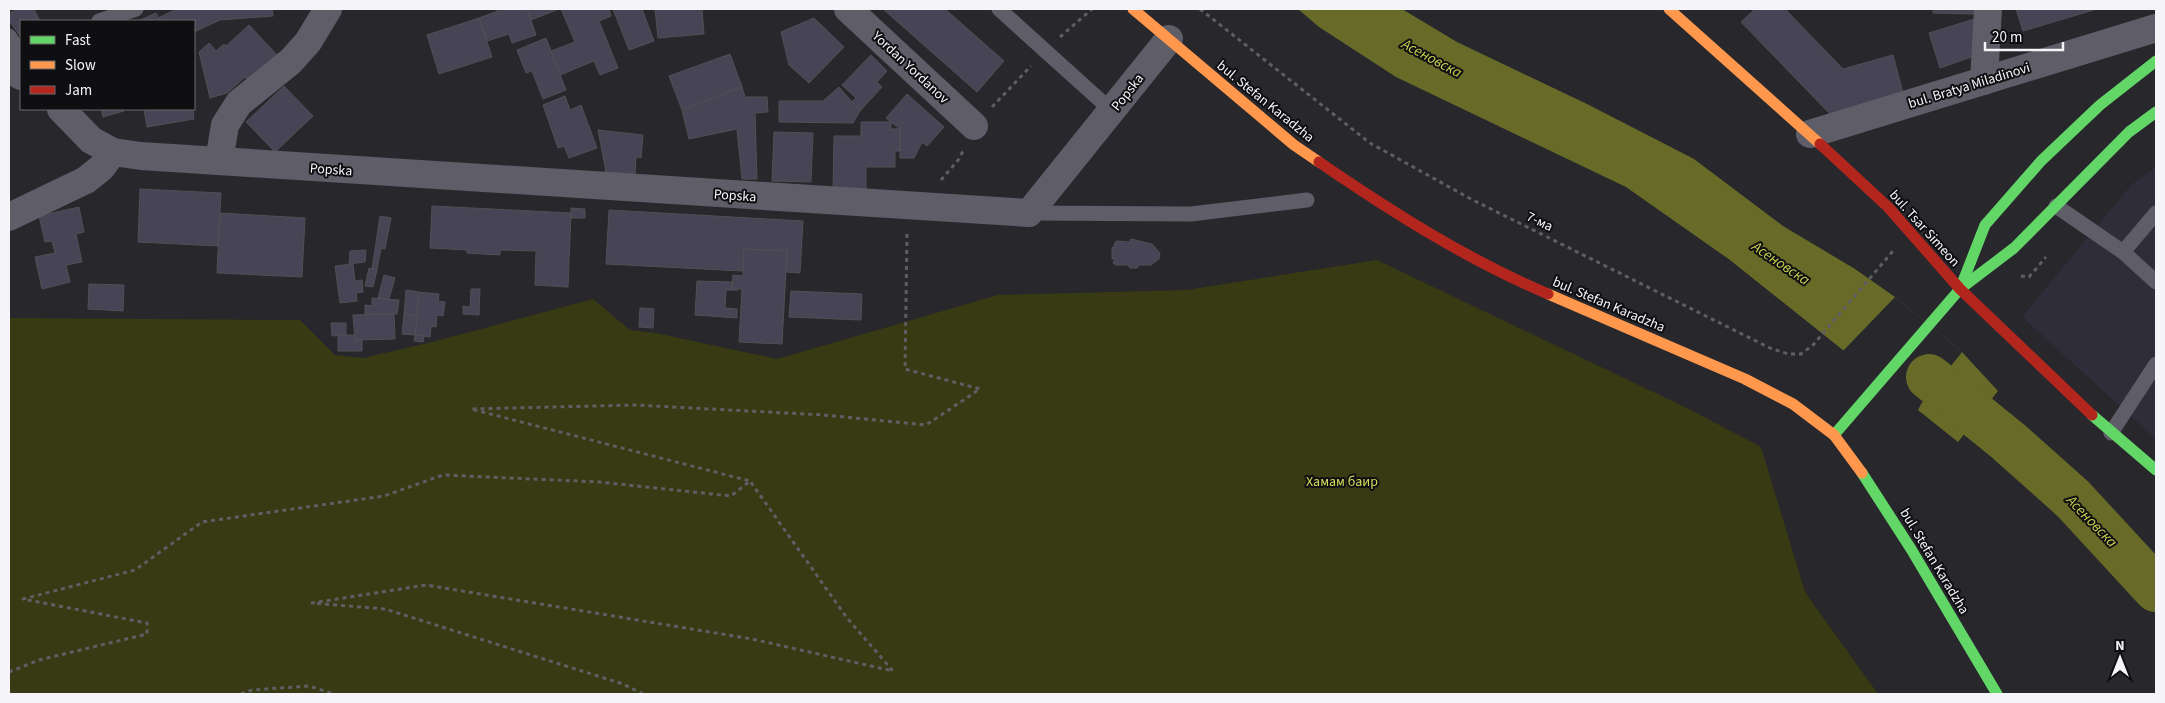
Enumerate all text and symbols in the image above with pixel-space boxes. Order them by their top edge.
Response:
legend [20,20,195,110]
scale bar [1985,20,2062,52]
street label: Yordan Yordanov [867,26,954,109]
text: 20 m [1992,27,2022,48]
text: Fast [65,30,91,51]
water label: Асеновска [1397,33,1466,83]
text: Slow [65,55,96,76]
street label: bul. Stefan Karadzha [1212,56,1318,147]
street label: bul. Bratya Miladinovi [1906,58,2033,114]
street label: Popska [1107,70,1149,116]
text: Jam [65,80,92,101]
street label: Popska [309,159,353,181]
street label: Popska [713,185,757,207]
street label: bul. Tsar Simeon [1884,186,1964,271]
street label: 7-ма [1523,207,1556,237]
water label: Асеновска [1747,236,1814,290]
street label: bul. Stefan Karadzha [1549,272,1668,338]
park label: Хамам баир [1306,472,1378,492]
water label: Асеновска [2061,490,2122,552]
street label: bul. Stefan Karadzha [1895,505,1974,618]
north arrow [2095,633,2145,683]
text: N [2115,636,2125,656]

